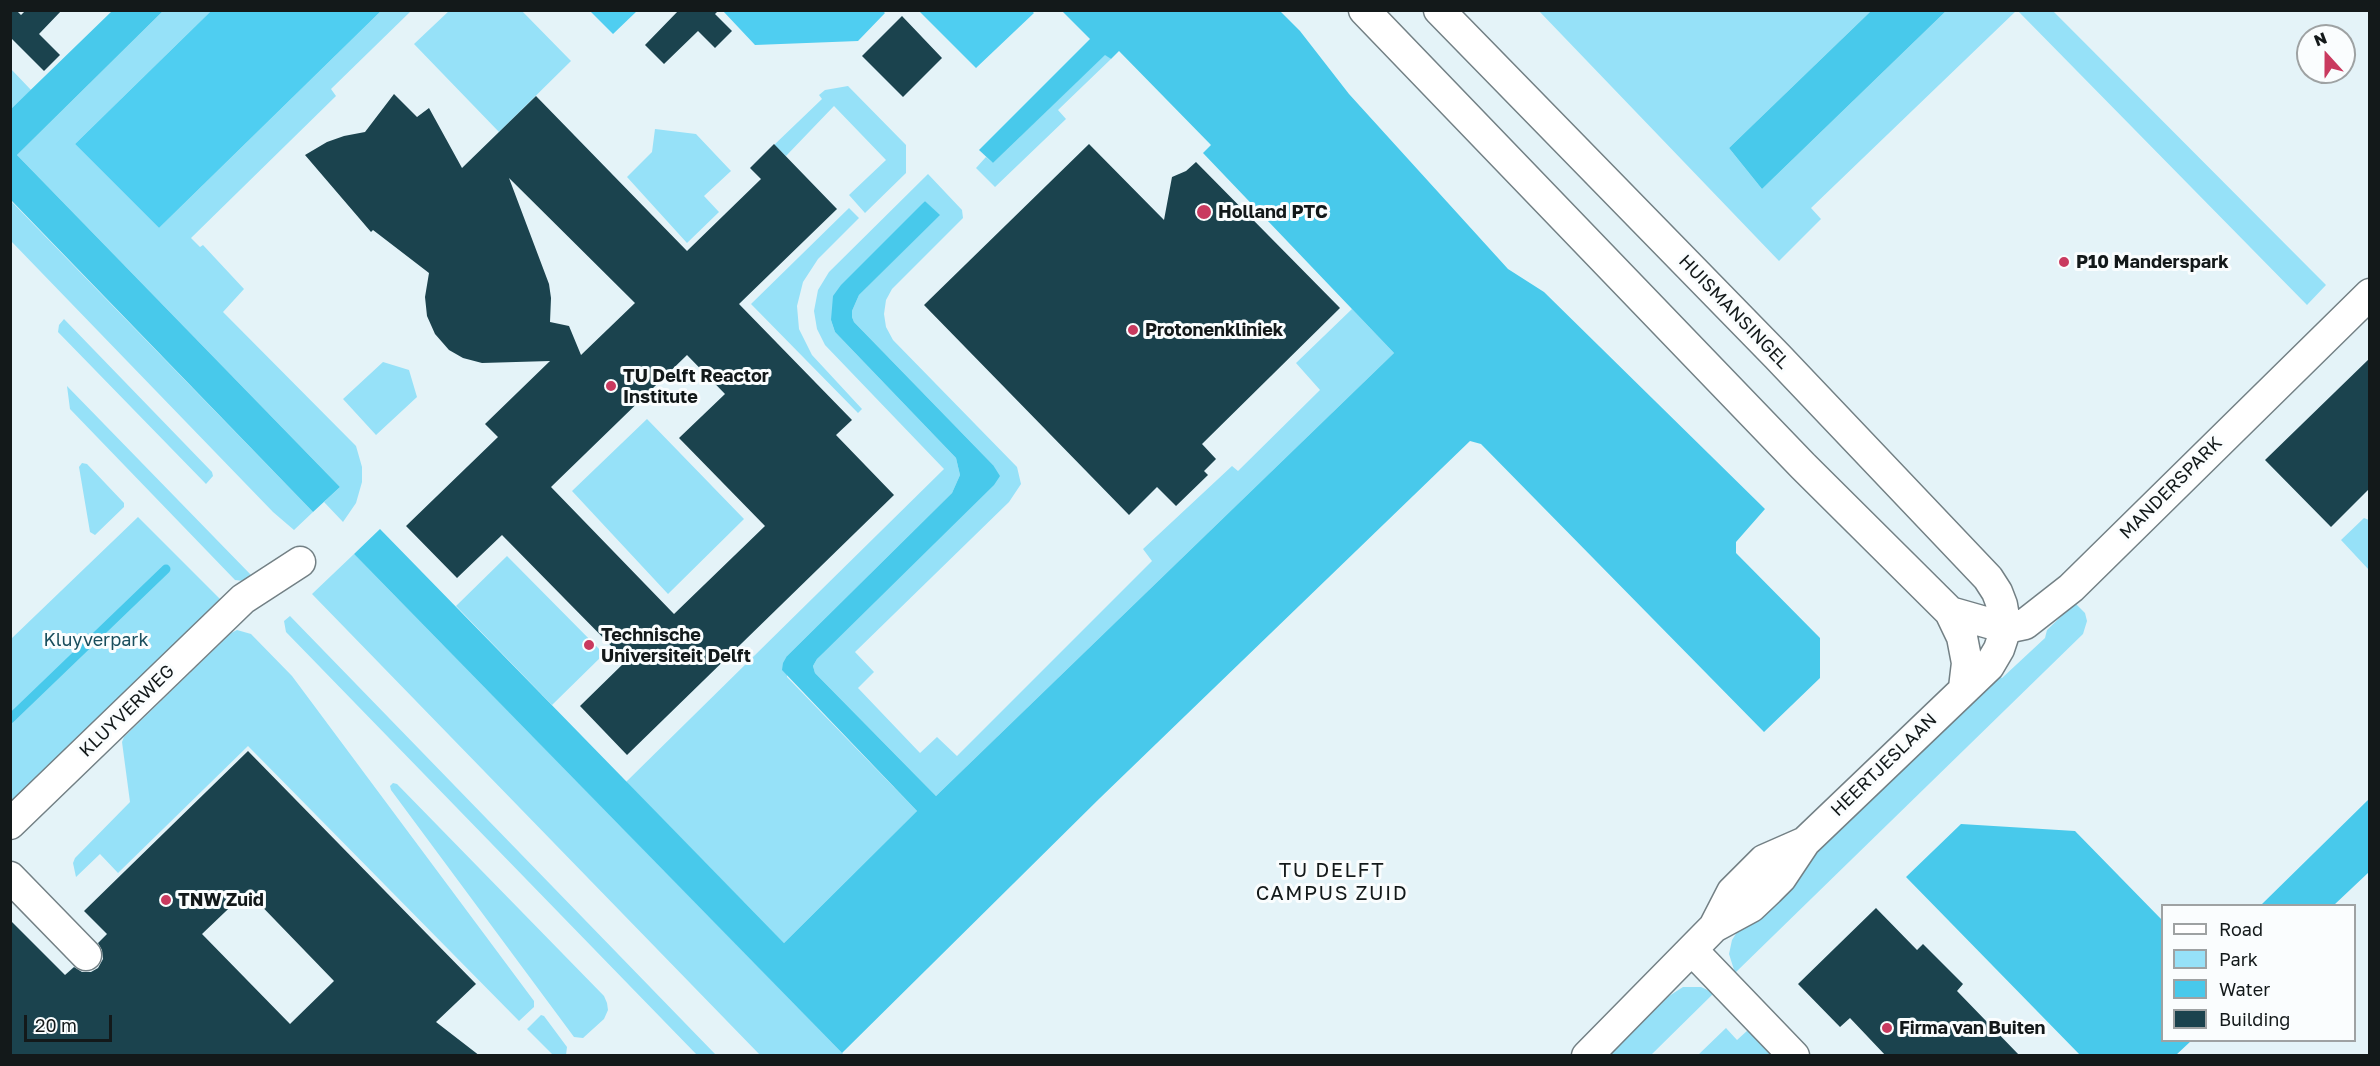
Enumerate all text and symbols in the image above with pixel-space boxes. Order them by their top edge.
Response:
north arrow [2296,24,2356,84]
text: N [2311,28,2330,51]
place label: Holland PTC [1218,201,1328,223]
marker: Holland PTC [1195,203,1213,221]
street label: HUISMANSINGEL [1674,251,1794,373]
place label: P10 Manderspark [2076,251,2229,273]
marker: P10 Manderspark [2057,255,2071,269]
place label: Protonenkliniek [1145,319,1283,341]
marker: Protonenkliniek [1126,323,1140,337]
place label: TU Delft Reactor Institute [623,365,769,407]
marker: TU Delft Reactor Institute [604,379,618,393]
street label: MANDERSPARK [2115,432,2227,544]
place label: Technische Universiteit Delft [601,624,751,666]
park label: Kluyverpark [43,629,149,651]
marker: Technische Universiteit Delft [582,638,596,652]
street label: KLUYVERWEG [75,660,179,762]
street label: HEERTJESLAAN [1827,709,1941,821]
district label: TU DELFT CAMPUS ZUID [1256,859,1408,906]
place label: TNW Zuid [178,889,264,911]
marker: TNW Zuid [159,893,173,907]
legend [2161,904,2356,1042]
text: Road [2219,918,2263,940]
text: Park [2219,948,2258,970]
text: Water [2219,978,2270,1000]
scale bar [27,1003,116,1041]
text: Building [2219,1008,2290,1030]
text: 20 m [35,1014,77,1036]
place label: Firma van Buiten [1899,1017,2045,1039]
marker: Firma van Buiten [1880,1021,1894,1035]

